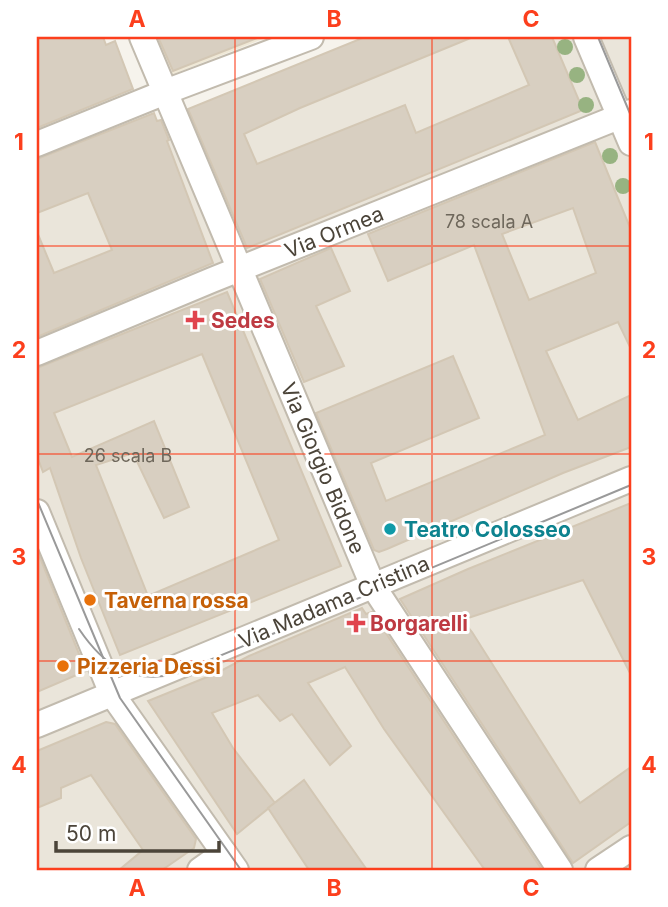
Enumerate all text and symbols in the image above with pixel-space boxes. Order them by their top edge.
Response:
text: A [128,5,146,33]
text: B [326,5,342,33]
text: C [522,5,540,33]
text: 1 [14,128,24,156]
text: 1 [644,128,654,156]
street label: Via Ormea [281,201,387,263]
house number: 78 scala A [445,211,533,232]
place label: Sedes [211,308,275,333]
marker: Sedes [185,310,205,330]
text: 2 [12,336,26,364]
text: 2 [642,336,656,364]
street label: Via Giorgio Bidone [276,379,370,557]
house number: 26 scala B [84,445,172,466]
place label: Teatro Colosseo [404,517,571,542]
marker: Teatro Colosseo [382,521,398,537]
text: 3 [12,543,26,571]
text: 3 [642,543,656,571]
street label: Via Madama Cristina [235,551,433,653]
place label: Taverna rossa [104,588,249,613]
marker: Taverna rossa [82,592,98,608]
place label: Borgarelli [370,611,468,636]
marker: Borgarelli [348,615,364,631]
place label: Pizzeria Dessi [77,654,221,679]
marker: Pizzeria Dessi [55,658,71,674]
text: 4 [11,751,27,779]
text: 4 [641,751,657,779]
scale bar [56,809,219,853]
text: 50 m [66,821,116,846]
text: A [128,874,146,902]
text: B [326,874,342,902]
text: C [522,874,540,902]

